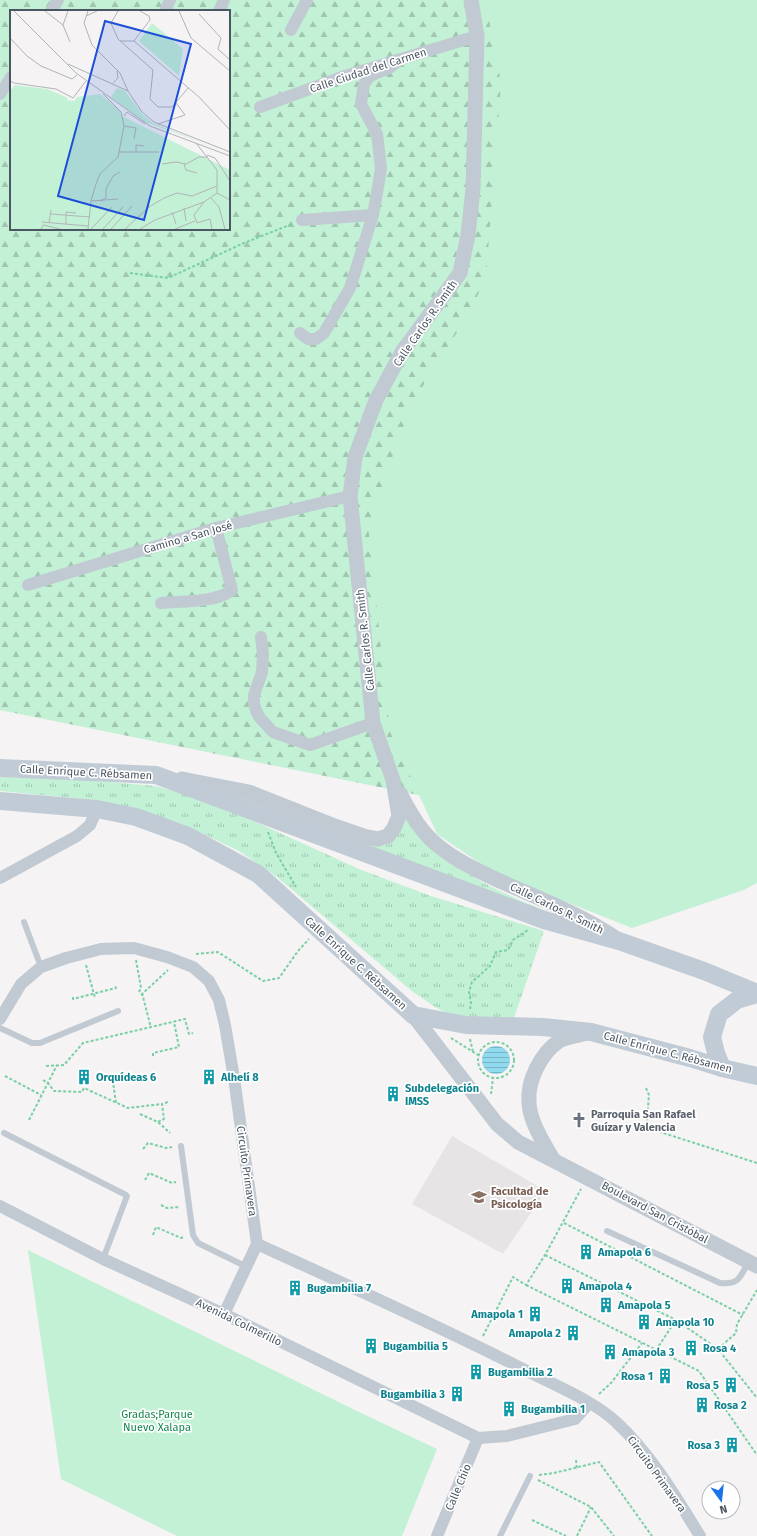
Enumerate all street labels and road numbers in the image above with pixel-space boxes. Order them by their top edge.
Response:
street label: Calle Ciudad del Carmen [308,45,428,95]
street label: Calle Carlos R. Smith [391,278,460,369]
street label: Camino a San José [142,519,234,556]
street label: Calle Carlos R. Smith [354,588,377,692]
street label: Calle Enrique C. Rébsamen [20,763,152,782]
street label: Calle Carlos R. Smith [508,880,606,937]
street label: Calle Enrique C. Rébsamen [302,914,409,1012]
street label: Calle Enrique C. Rébsamen [602,1029,733,1076]
street label: Circuito Primavera [234,1125,259,1217]
street label: Boulevard San Cristóbal [599,1179,710,1246]
street label: Avenida Colmerillo [194,1296,284,1349]
street label: Circuito Primavera [625,1434,689,1515]
street label: Calle Chio [443,1462,474,1512]

